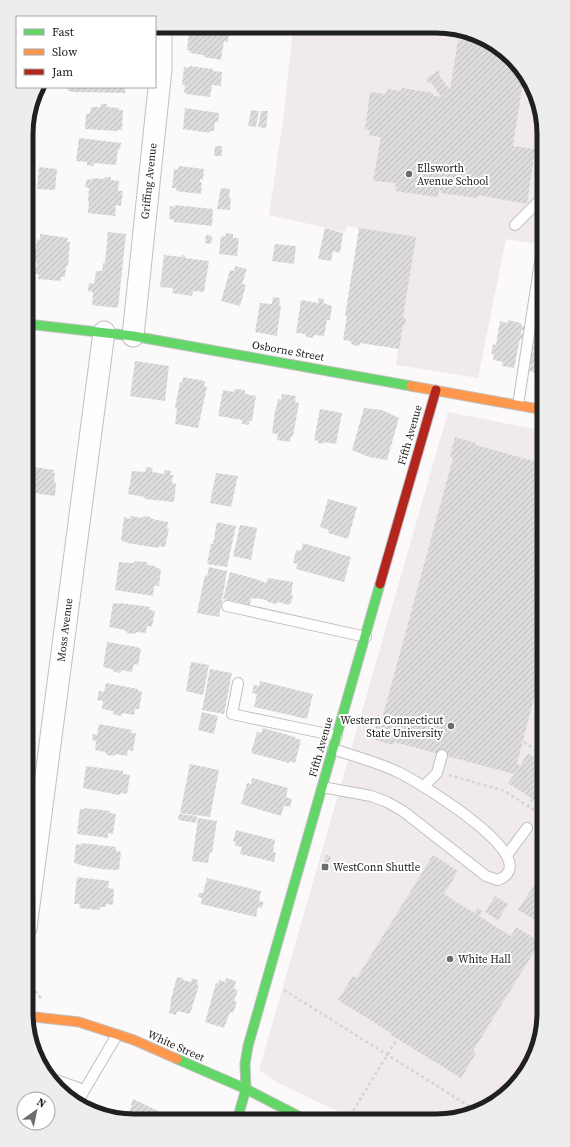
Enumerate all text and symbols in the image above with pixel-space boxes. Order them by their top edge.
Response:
legend [16,16,156,88]
text: Fast [52,24,74,40]
text: Slow [52,44,78,60]
text: Jam [51,64,73,80]
street label: Griffing Avenue [138,142,160,220]
place label: Ellsworth Avenue School [417,161,488,189]
marker: Ellsworth Avenue School [404,169,414,179]
street label: Osborne Street [251,337,326,365]
street label: Fifth Avenue [394,403,426,467]
street label: Moss Avenue [54,597,76,663]
place label: Western Connecticut State University [340,713,443,741]
street label: Fifth Avenue [305,715,337,779]
marker: Western Connecticut State University [446,721,456,731]
place label: WestConn Shuttle [333,860,421,875]
marker: WestConn Shuttle [320,862,330,872]
place label: White Hall [458,952,511,967]
marker: White Hall [445,954,455,964]
street label: White Street [145,1027,207,1065]
north arrow [16,1091,56,1131]
text: N [34,1095,49,1112]

